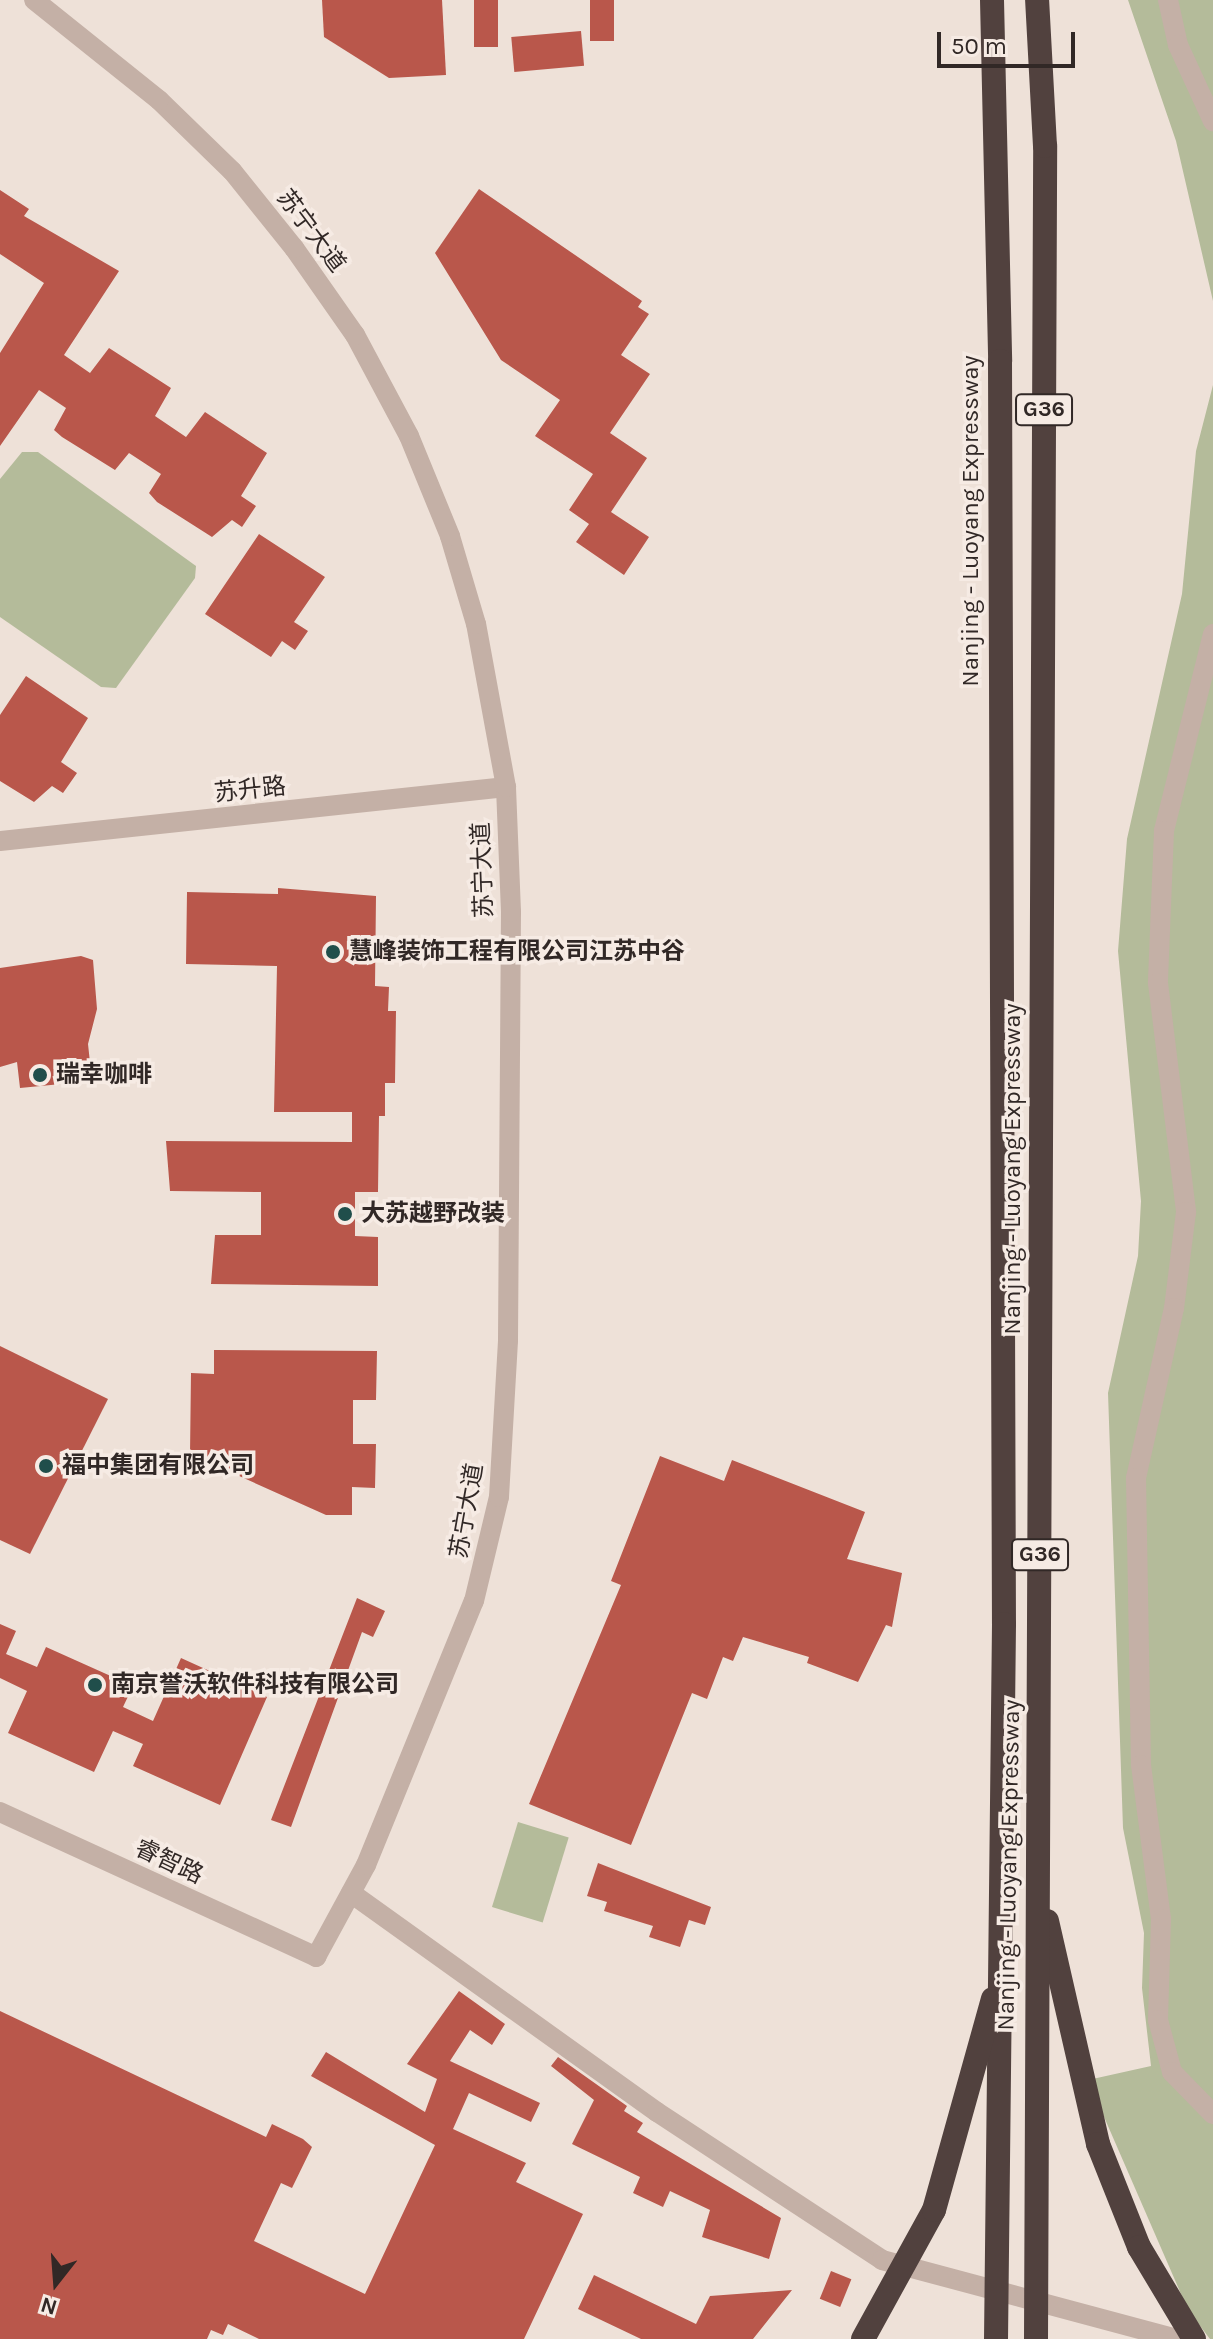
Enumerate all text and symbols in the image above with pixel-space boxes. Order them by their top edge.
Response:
scale bar [941,16,1079,66]
text: 50 m [951,32,1007,60]
street label: 苏宁大道 [271,184,351,278]
street label: Nanjing - Luoyang Expressway [957,355,985,687]
road number: G36 [1014,392,1074,428]
street label: 苏升路 [213,772,287,808]
street label: 苏宁大道 [467,822,499,918]
place label: 慧峰装饰工程有限公司江苏中谷 [349,938,685,966]
marker: 慧峰装饰工程有限公司江苏中谷 [324,943,342,961]
street label: Nanjing - Luoyang Expressway [999,1003,1027,1335]
place label: 瑞幸咖啡 [56,1061,152,1089]
marker: 瑞幸咖啡 [31,1066,49,1084]
place label: 大苏越野改装 [361,1200,505,1228]
marker: 大苏越野改装 [336,1205,354,1223]
place label: 福中集团有限公司 [62,1452,254,1480]
marker: 福中集团有限公司 [37,1457,55,1475]
street label: 苏宁大道 [444,1461,490,1561]
road number: G36 [1010,1537,1070,1573]
place label: 南京誉沃软件科技有限公司 [111,1671,399,1699]
marker: 南京誉沃软件科技有限公司 [86,1676,104,1694]
street label: Nanjing - Luoyang Expressway [992,1699,1026,2031]
street label: 睿智路 [130,1834,208,1890]
north arrow [16,2243,96,2323]
text: N [38,2291,60,2321]

